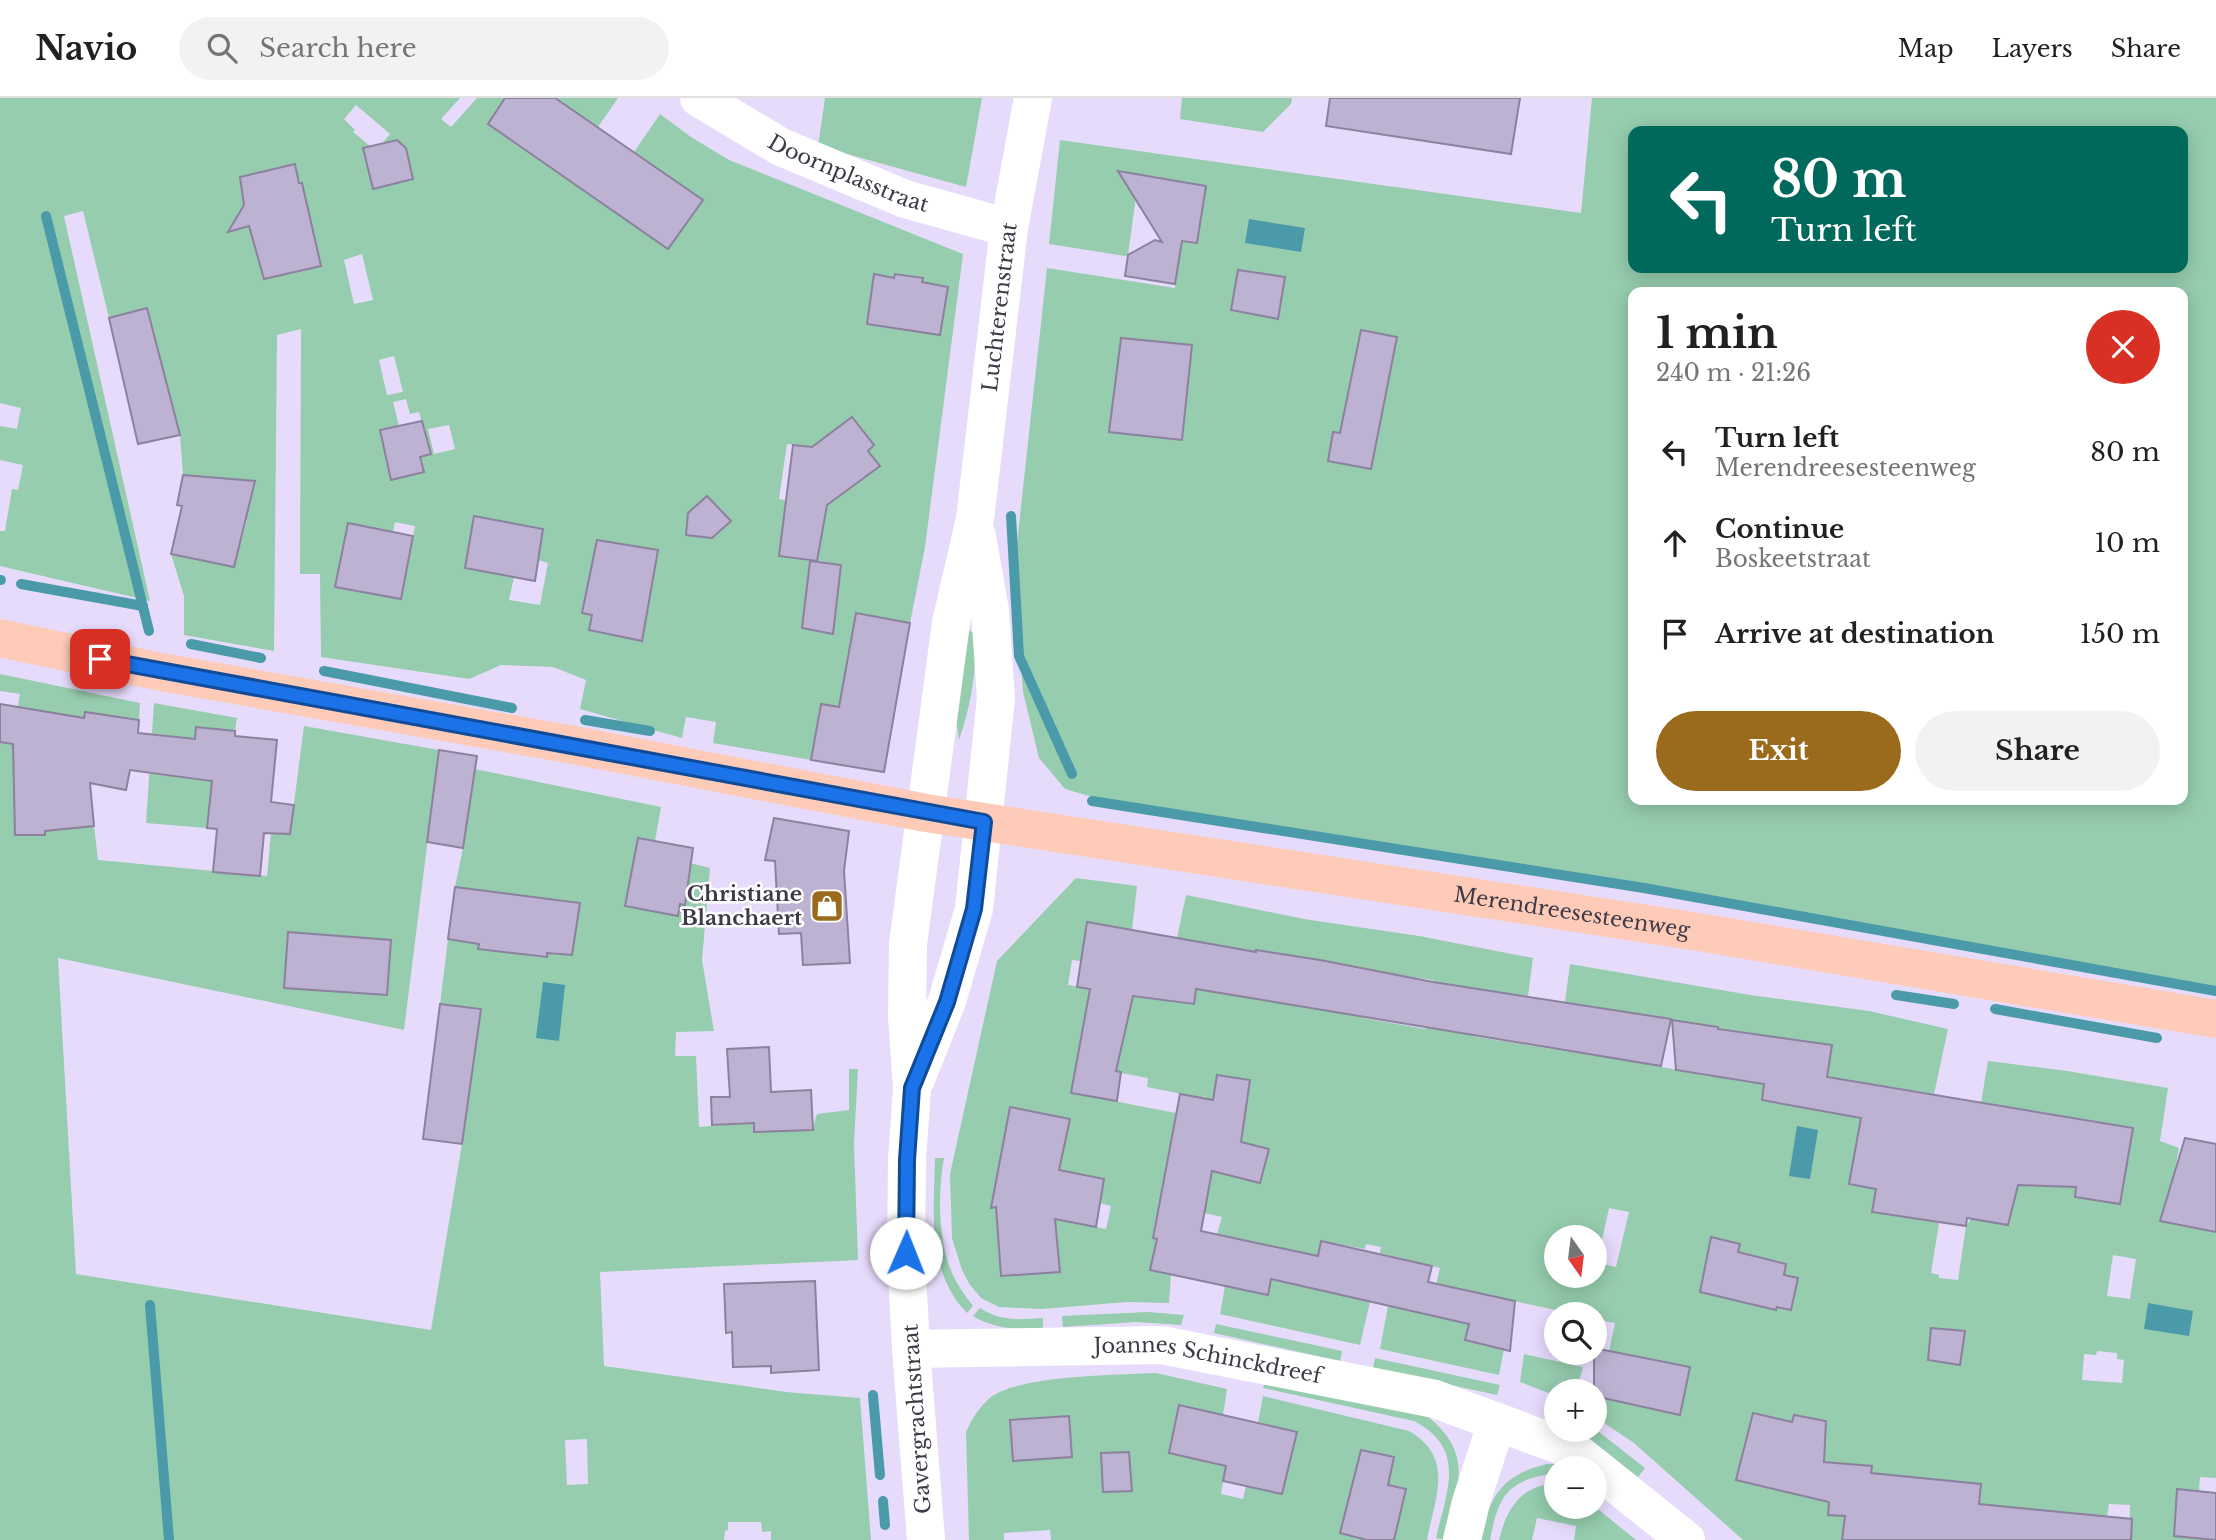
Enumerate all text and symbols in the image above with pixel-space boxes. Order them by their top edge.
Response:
search box [179,17,669,80]
text: Navio [35,28,137,69]
icon: search [203,29,241,67]
text: Search here [259,32,417,64]
text: Map [1898,34,1954,63]
text: Layers [1992,34,2073,63]
text: Share [2111,34,2181,63]
street label: Doornplasstraat [763,129,931,218]
text: 80 m [1771,149,1906,210]
icon: left [1656,154,1747,245]
text: Turn left [1771,210,1917,250]
street label: Luchterenstraat [977,220,1023,393]
text: 1 min [1656,307,1778,359]
button: close [2086,310,2160,384]
text: 240 m · 21:26 [1656,359,1811,387]
text: Turn left [1715,422,1839,454]
icon: left [1656,433,1694,471]
text: 80 m [2090,436,2160,468]
text: Merendreesesteenweg [1715,454,1976,482]
text: Continue [1715,513,1844,545]
icon: ahead [1656,524,1694,562]
text: 10 m [2094,527,2160,559]
text: Boskeetstraat [1715,545,1871,573]
icon: arrive [1656,615,1694,653]
text: Arrive at destination [1715,618,1995,650]
text: 150 m [2080,618,2160,650]
pin [70,629,130,689]
icon: arrive [81,640,119,678]
button: Exit [1656,711,1901,791]
button: Share [1915,711,2160,791]
place label: Christiane Blanchaert [681,881,802,931]
street label: Merendreesesteenweg [1452,881,1692,943]
shop icon: Christiane Blanchaert [808,887,846,925]
position arrow [869,1216,943,1290]
north arrow [1544,1225,1606,1288]
map controls [1544,1225,1607,1519]
button: search [1544,1302,1607,1365]
street label: Gavergrachtstraat [897,1323,937,1515]
street label: Joannes Schinckdreef [1090,1332,1326,1390]
button: + [1544,1379,1607,1442]
button: − [1544,1456,1607,1519]

